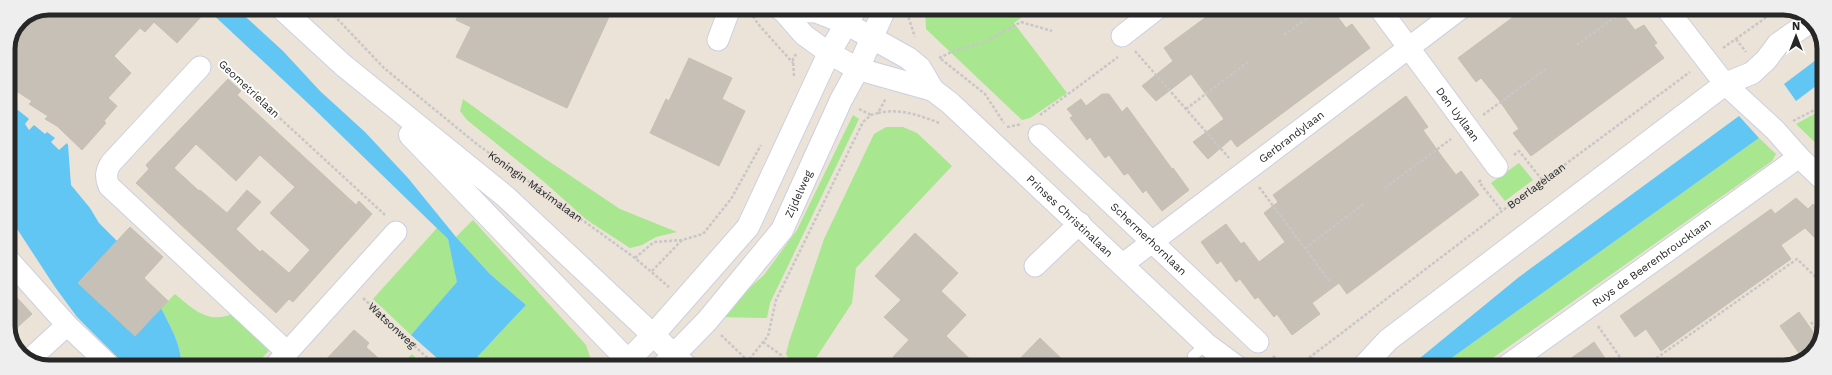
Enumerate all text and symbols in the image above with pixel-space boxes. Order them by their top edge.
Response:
north arrow [1776,16,1816,56]
text: N [1792,20,1800,33]
street label: Geometrielaan [216,57,282,121]
street label: Den Uyllaan [1434,85,1482,144]
street label: Gerbrandylaan [1256,108,1326,166]
street label: Koningin Máximalaan [486,148,585,225]
street label: Boerlagelaan [1504,160,1568,212]
street label: Zijdelweg [782,168,815,220]
street label: Prinses Christinalaan [1024,172,1116,259]
street label: Schermerhornlaan [1108,200,1189,278]
street label: Ruys de Beerenbroucklaan [1589,215,1714,309]
street label: Watsonweg [365,300,419,351]

